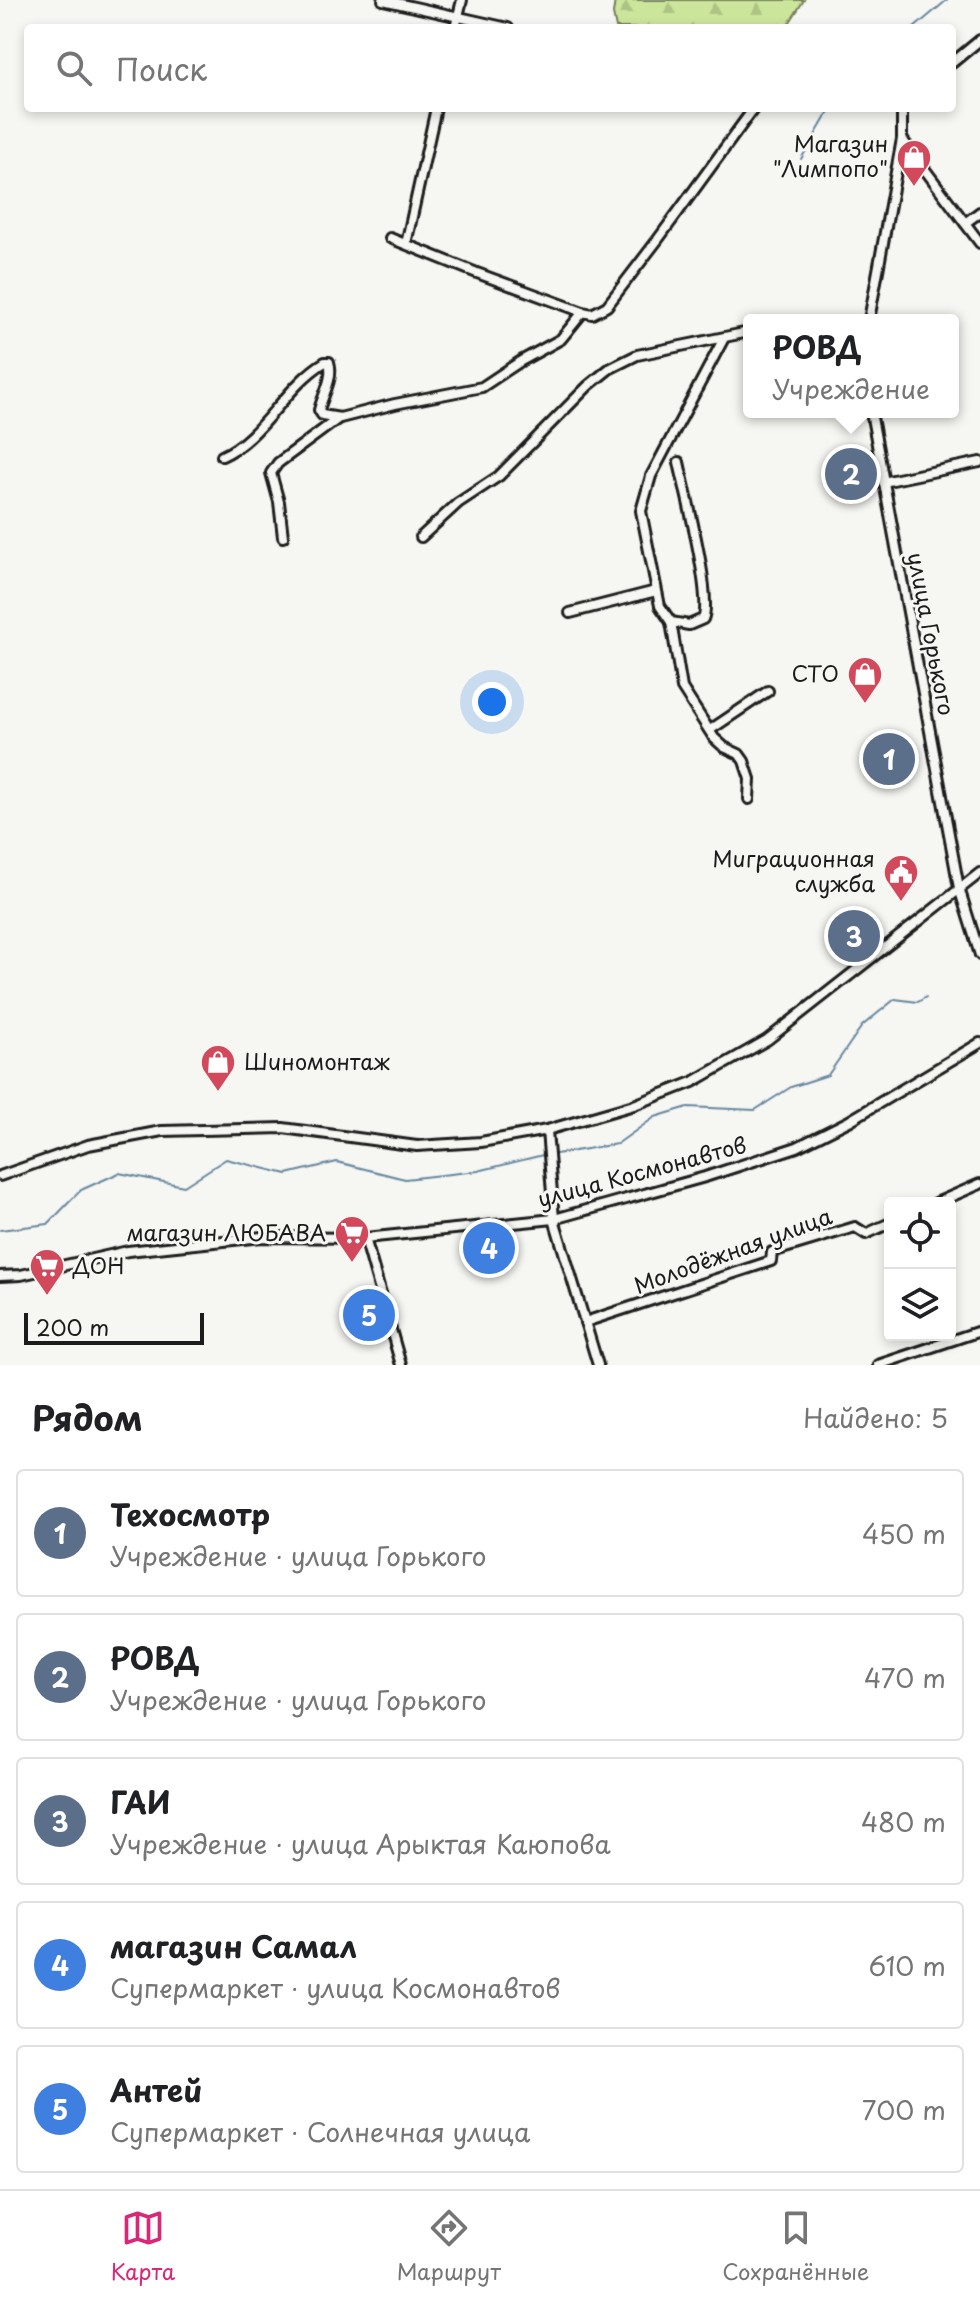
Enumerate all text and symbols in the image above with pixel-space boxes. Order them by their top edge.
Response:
search box [24,24,956,112]
icon: search [52,46,96,90]
text: Поиск [116,46,207,91]
place label: Магазин "Лимпопо" [773,126,888,184]
shop icon: Магазин "Лимпопо" [895,138,933,188]
popup [743,314,959,418]
text: РОВД [772,324,862,369]
text: Учреждение [772,369,930,408]
pin: 2 [825,444,877,504]
street label: улица Горького [900,549,964,718]
shop icon: СТО [846,655,884,705]
place label: СТО [791,656,839,689]
your location [472,682,512,722]
pin: 1 [863,729,915,789]
place label: Миграционная служба [712,841,875,899]
public building icon: Миграционная служба [882,853,920,903]
pin: 3 [828,906,880,966]
shop icon: Шиномонтаж [199,1043,237,1093]
place label: Шиномонтаж [244,1044,390,1077]
street label: улица Космонавтов [533,1127,750,1214]
map controls [884,1197,956,1341]
button: locate [884,1197,956,1269]
street label: Молодёжная улица [629,1198,836,1301]
supermarket icon: магазин ЛЮБАВА [333,1214,371,1264]
place label: магазин ЛЮБАВА [127,1215,326,1248]
pin: 4 [463,1218,515,1278]
supermarket icon: ДОН [28,1247,66,1297]
place label: ДОН [72,1248,124,1281]
button: layers [884,1269,956,1341]
pin: 5 [343,1285,395,1345]
scale bar [24,1309,204,1345]
text: 200 m [36,1310,109,1343]
text: Рядом [32,1391,143,1443]
text: Найдено: 5 [803,1398,948,1437]
text: Техосмотр [110,1491,270,1536]
text: 1 [54,1514,66,1553]
text: 450 m [862,1514,946,1553]
text: Учреждение · улица Горького [110,1536,486,1575]
text: РОВД [110,1635,199,1680]
text: 2 [51,1658,69,1697]
text: 470 m [864,1658,946,1697]
text: Учреждение · улица Горького [110,1680,486,1719]
text: ГАИ [110,1779,171,1824]
text: 3 [51,1802,69,1841]
text: 480 m [861,1802,946,1841]
text: Учреждение · улица Арыктая Каюпова [110,1824,611,1863]
text: магазин Самал [110,1923,357,1968]
text: 4 [51,1946,69,1985]
text: 610 m [869,1946,946,1985]
text: Супермаркет · улица Космонавтов [110,1968,560,2007]
text: Антей [110,2067,202,2112]
text: 5 [52,2090,68,2129]
text: 700 m [862,2090,946,2129]
text: Супермаркет · Солнечная улица [110,2112,530,2151]
tab: Карта [111,2206,175,2287]
tab: Маршрут [397,2206,501,2287]
tab: Сохранённые [722,2206,869,2287]

